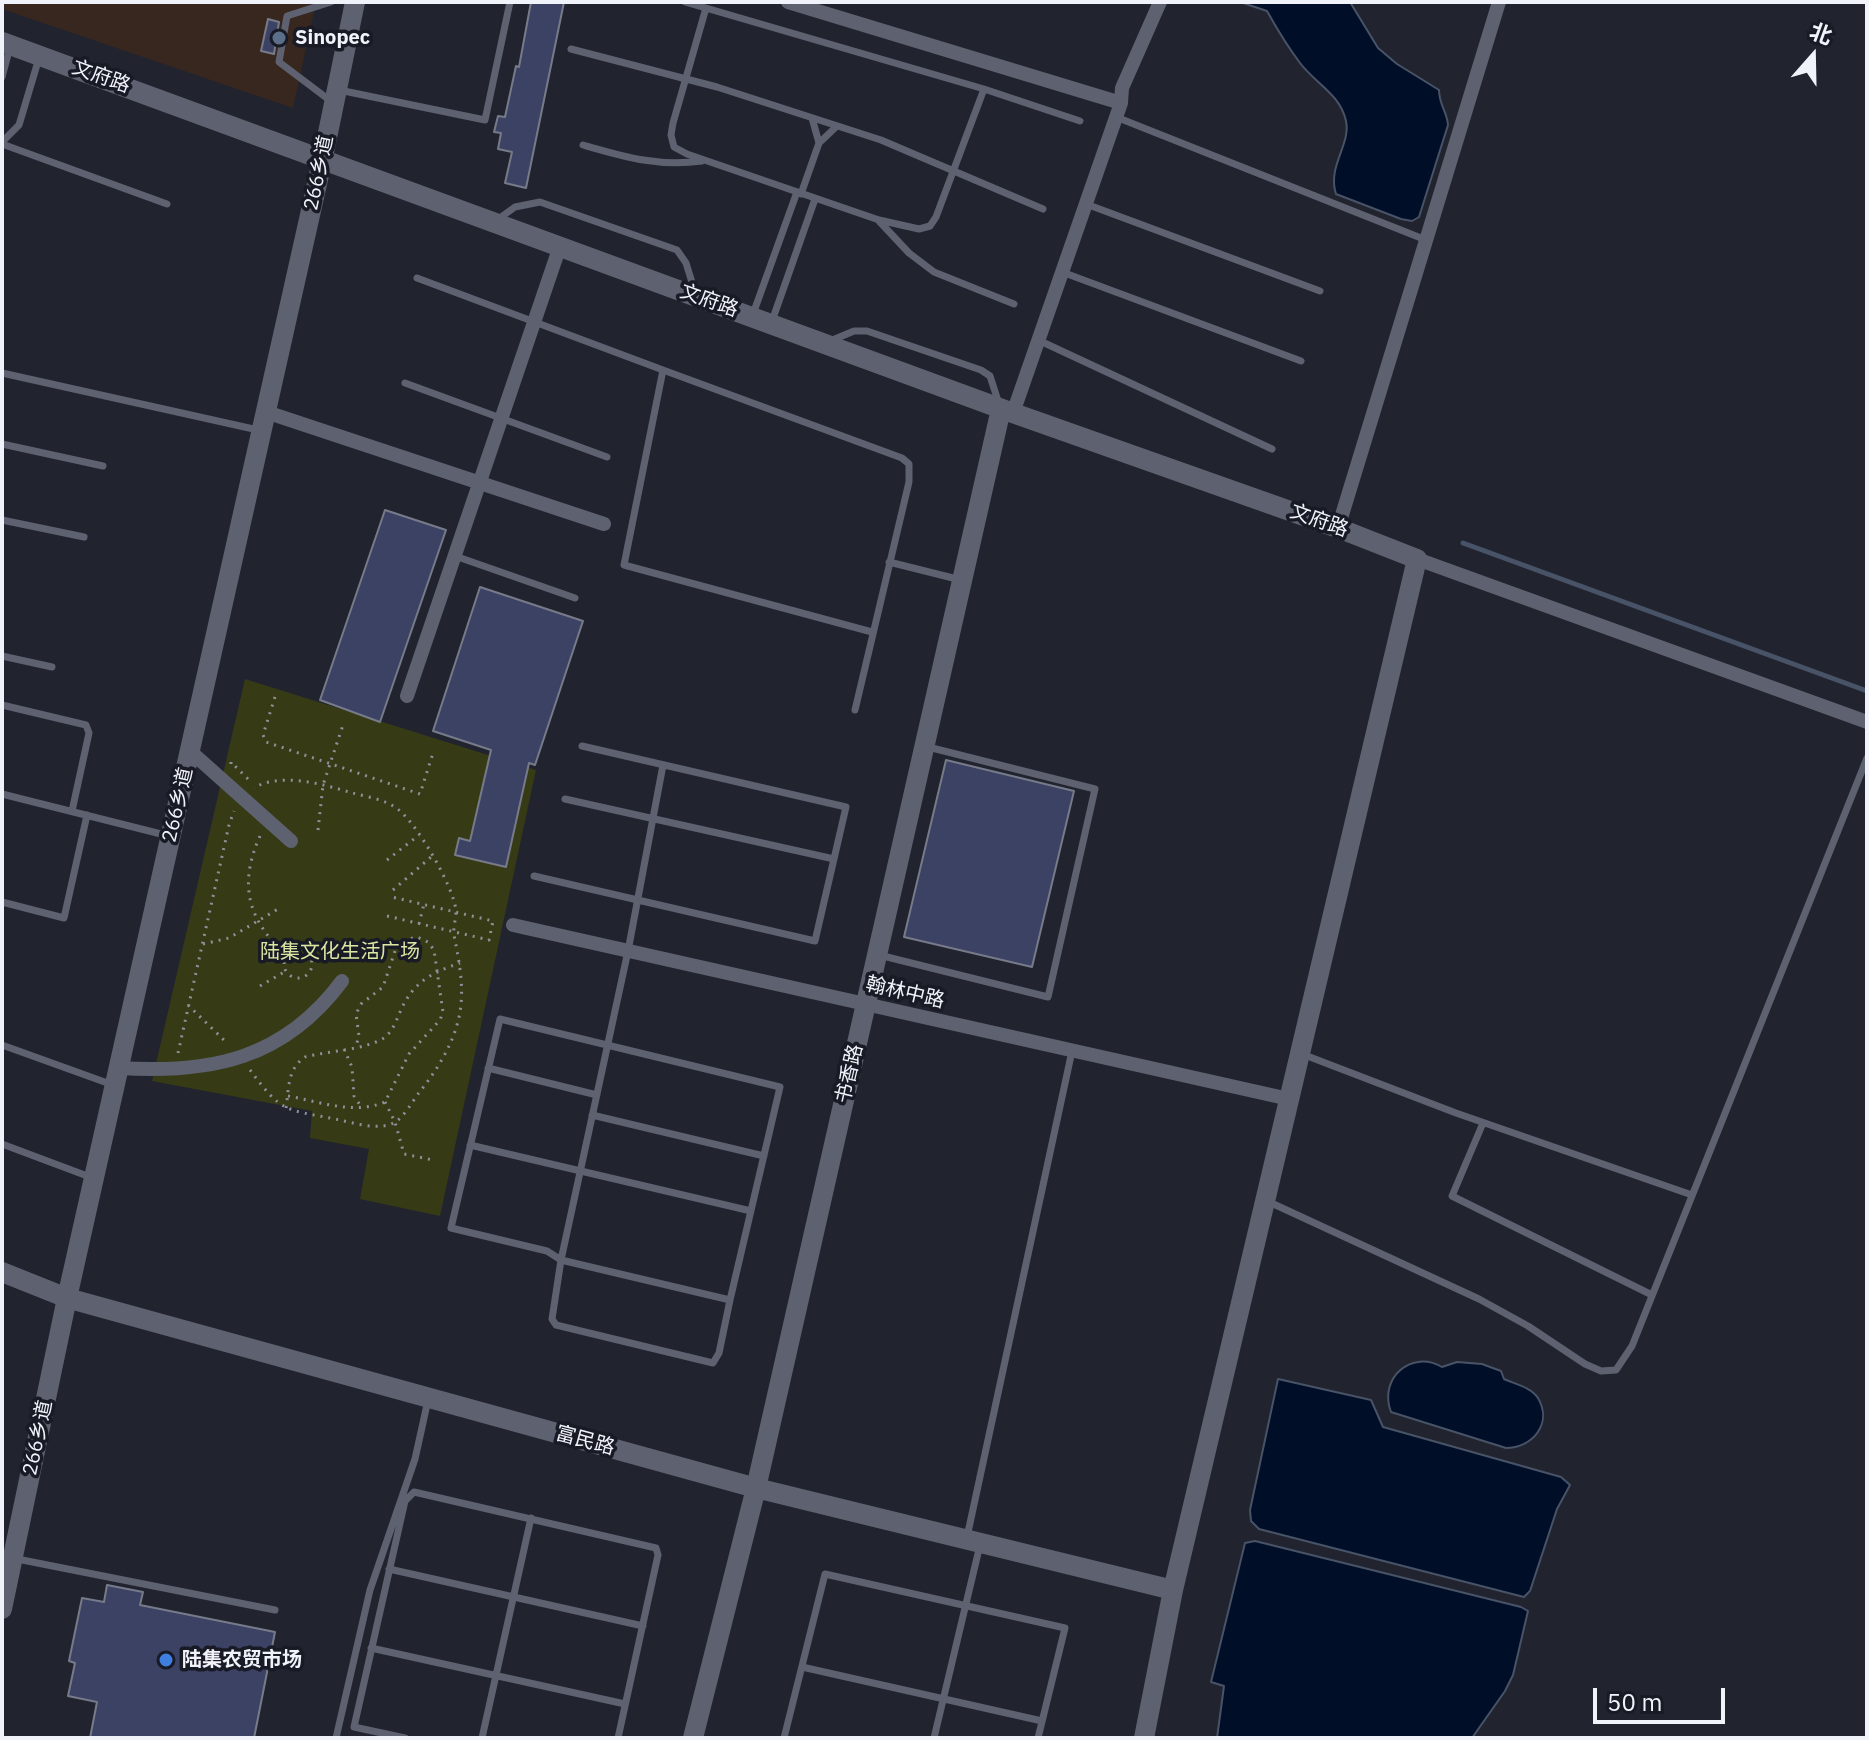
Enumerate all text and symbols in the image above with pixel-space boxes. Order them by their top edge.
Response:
north arrow [1773,16,1853,96]
text: 北 [1806,16,1837,50]
place label: Sinopec [295,26,370,50]
marker: Sinopec [270,29,288,47]
street label: 文府路 [69,55,133,99]
street label: 266乡道 [299,133,339,213]
street label: 文府路 [677,279,741,323]
street label: 文府路 [1287,499,1351,543]
street label: 266乡道 [158,765,198,845]
park label: 陆集文化生活广场 [260,940,420,964]
street label: 翰林中路 [863,972,947,1014]
street label: 书香路 [832,1042,868,1106]
street label: 266乡道 [18,1398,58,1478]
street label: 富民路 [553,1422,617,1460]
place label: 陆集农贸市场 [182,1648,302,1672]
marker: 陆集农贸市场 [157,1651,175,1669]
scale bar [1597,1672,1729,1722]
text: 50 m [1607,1686,1662,1718]

